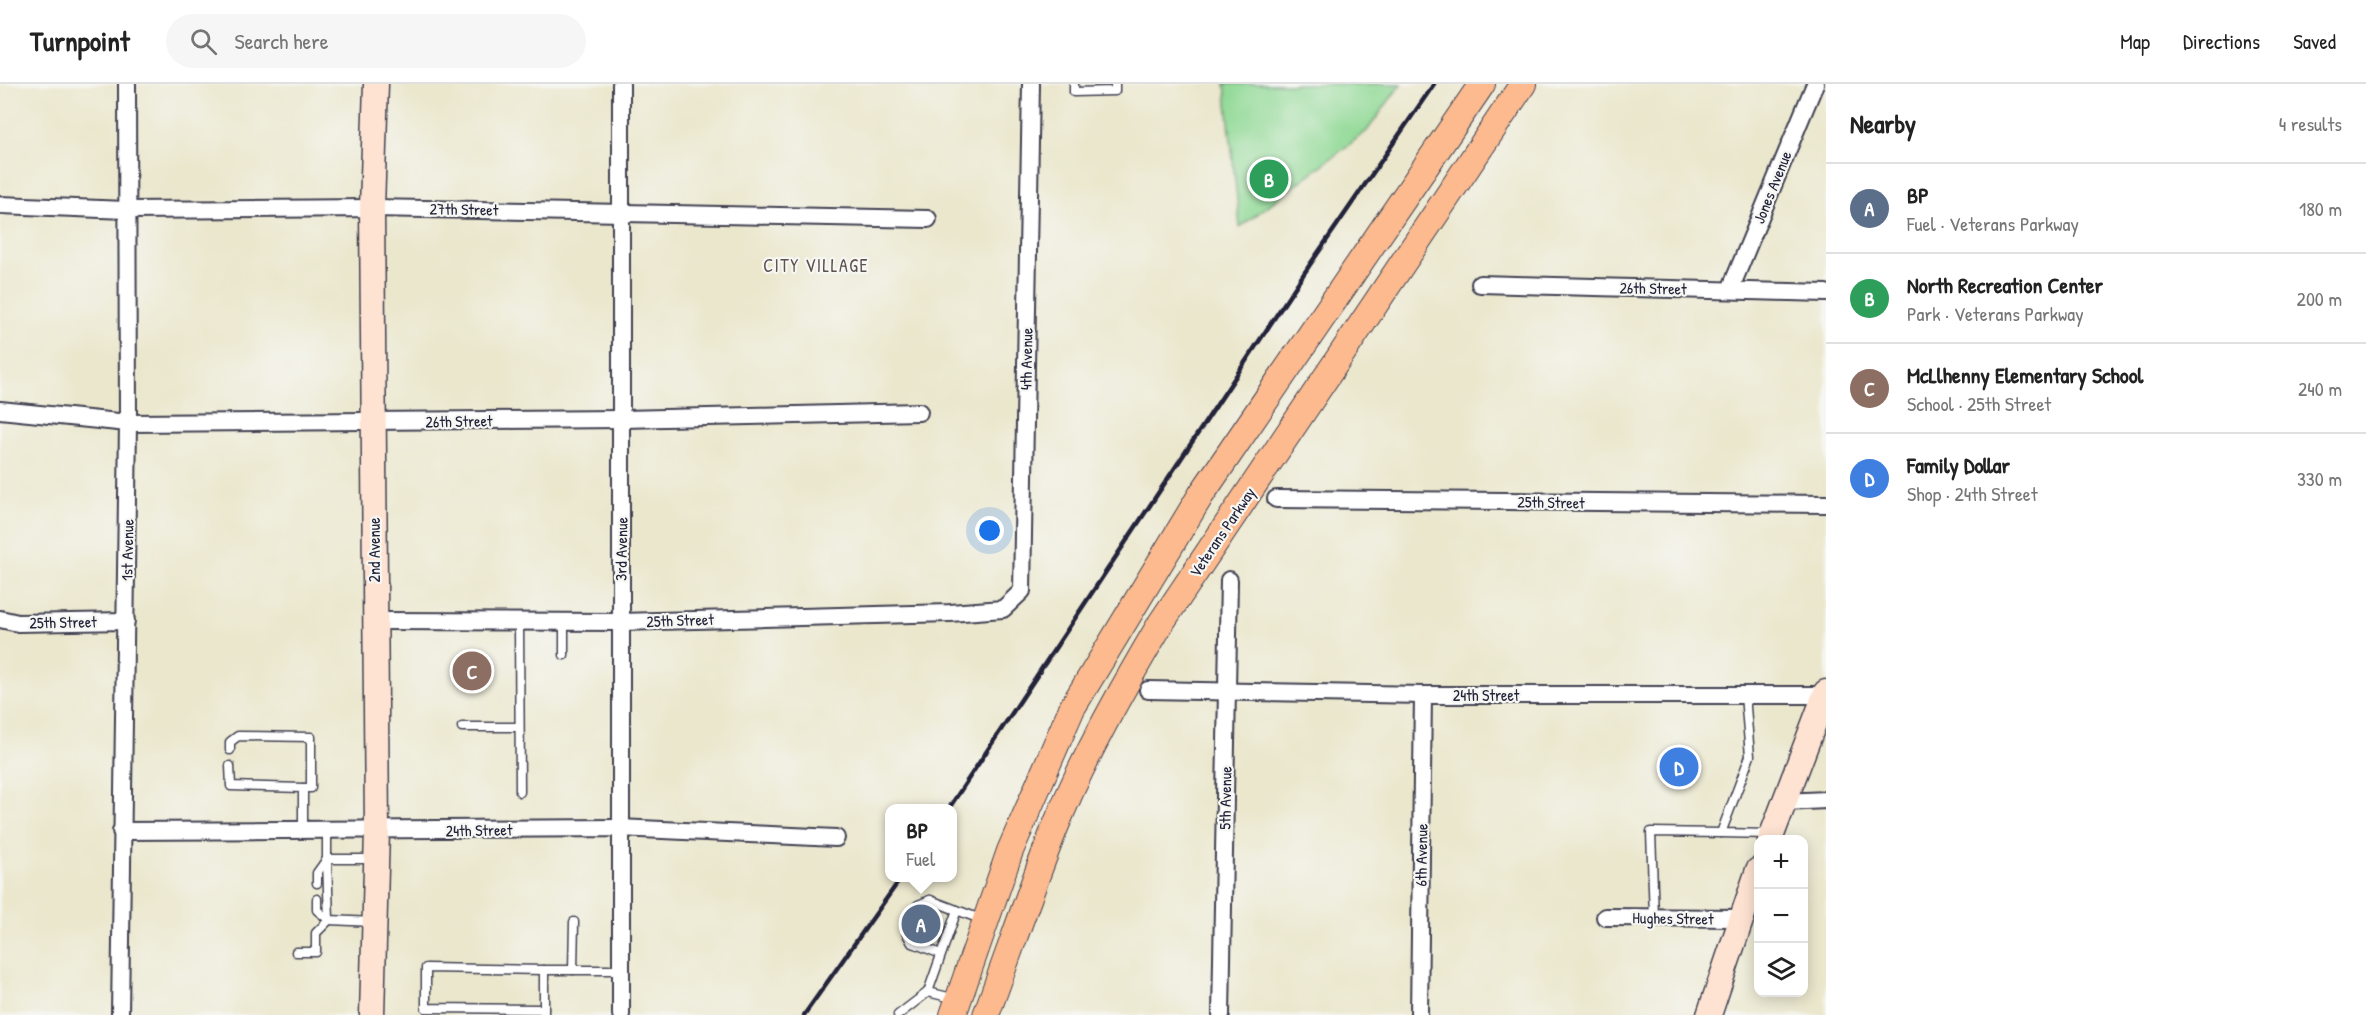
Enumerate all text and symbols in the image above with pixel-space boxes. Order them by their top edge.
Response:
search box [166,14,586,68]
text: Turnpoint [30,22,130,60]
icon: search [187,25,220,58]
text: Search here [235,26,329,56]
text: Map [2120,27,2150,56]
text: Directions [2183,27,2260,56]
text: Saved [2293,27,2336,56]
text: Nearby [1850,106,1916,141]
text: 4 results [2279,110,2342,137]
street label: Jones Avenue [1747,147,1797,227]
pin: B [1250,156,1288,202]
text: BP [1907,180,1929,210]
text: A [1865,195,1874,222]
text: 180 m [2299,195,2342,222]
street label: 27th Street [430,197,499,221]
text: Fuel · Veterans Parkway [1907,210,2079,237]
district label: CITY VILLAGE [763,253,869,278]
text: North Recreation Center [1907,270,2103,300]
street label: 26th Street [1619,276,1687,300]
text: B [1864,285,1875,312]
text: 200 m [2297,285,2342,312]
text: Park · Veterans Parkway [1907,300,2084,327]
street label: 4th Avenue [1014,327,1038,390]
text: McLlhenny Elementary School [1907,360,2143,390]
text: C [1864,375,1875,402]
text: 240 m [2298,375,2342,402]
text: School · 25th Street [1907,390,2051,417]
street label: 26th Street [425,409,493,433]
text: Family Dollar [1907,450,2010,480]
text: D [1865,465,1874,492]
text: 330 m [2297,465,2342,492]
text: Shop · 24th Street [1907,480,2038,507]
street label: Veterans Parkway [1184,483,1260,581]
street label: 25th Street [1517,490,1585,514]
street label: 3rd Avenue [609,516,633,581]
your location [975,516,1004,545]
street label: 2nd Avenue [363,517,385,583]
street label: 1st Avenue [115,518,139,581]
street label: 25th Street [646,608,715,632]
street label: 25th Street [29,610,97,634]
pin: C [452,648,492,694]
street label: 24th Street [1453,684,1520,706]
pin: D [1660,744,1698,790]
street label: 5th Avenue [1213,766,1237,830]
popup [885,804,957,882]
text: BP [907,815,928,845]
street label: 24th Street [445,818,513,842]
street label: 6th Avenue [1409,823,1433,887]
map controls [1754,835,1808,997]
button: + [1754,835,1808,889]
text: Fuel [907,845,935,872]
button: − [1754,889,1808,943]
pin: A [902,902,940,946]
street label: Hughes Street [1632,906,1714,930]
button: layers [1754,943,1808,997]

